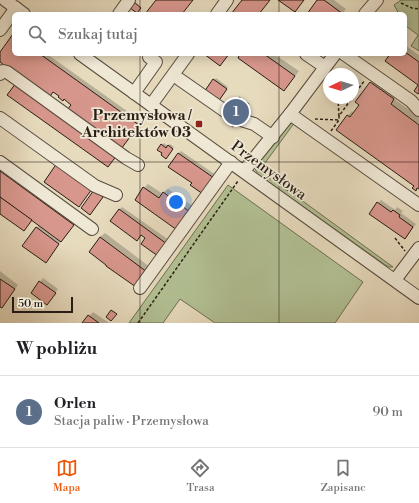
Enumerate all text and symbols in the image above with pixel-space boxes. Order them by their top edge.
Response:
search box [12,12,407,56]
icon: search [26,23,48,45]
text: Szukaj tutaj [58,25,138,44]
north arrow [323,68,359,104]
pin: 1 [223,97,249,127]
place label: Przemysłowa / Architektów 03 [81,106,192,142]
marker: Przemysłowa / Architektów 03 [194,119,204,129]
street label: Przemysłowa [227,137,311,204]
your location [166,192,186,212]
scale bar [12,295,73,314]
text: 50 m [18,297,43,311]
text: W pobliżu [16,338,97,360]
text: Orlen [54,394,96,413]
text: 1 [26,404,32,420]
text: 90 m [372,404,403,420]
text: Stacja paliw · Przemysłowa [54,413,209,429]
tab: Mapa [53,457,80,495]
tab: Trasa [187,457,214,495]
tab: Zapisane [321,457,366,495]

